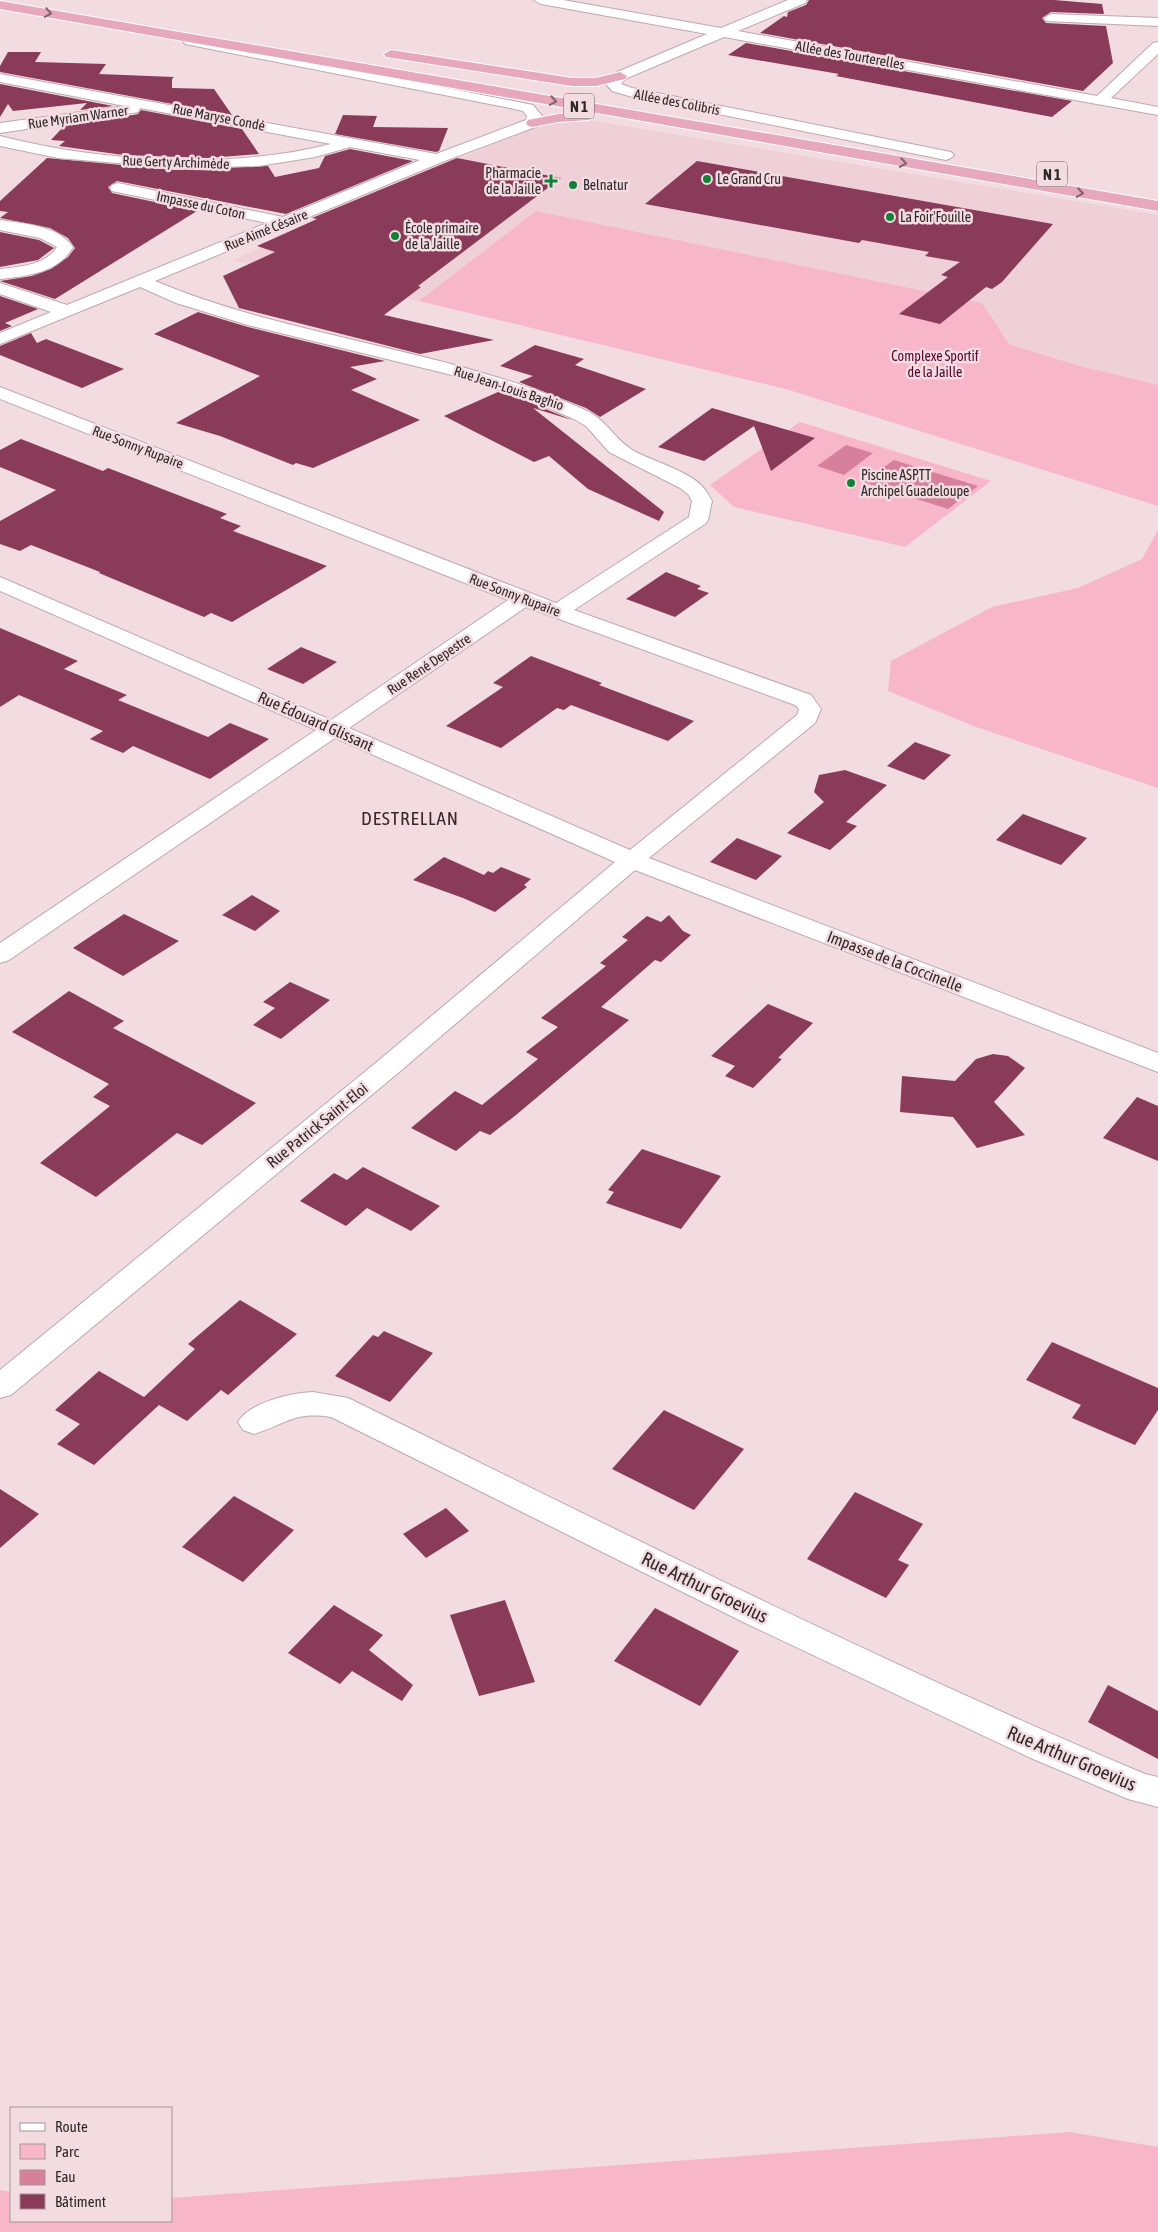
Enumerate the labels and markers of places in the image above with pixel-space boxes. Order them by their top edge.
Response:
place label: Pharmacie de la Jaille [485,165,541,197]
place label: Le Grand Cru [717,171,781,187]
marker: Le Grand Cru [701,173,713,185]
marker: Pharmacie de la Jaille [545,175,557,187]
place label: Belnatur [583,177,629,193]
marker: Belnatur [567,179,579,191]
place label: La Foir'Fouille [900,209,971,225]
marker: La Foir'Fouille [884,211,896,223]
place label: École primaire de la Jaille [405,220,479,252]
marker: École primaire de la Jaille [389,230,401,242]
place label: Piscine ASPTT Archipel Guadeloupe [861,467,969,499]
marker: Piscine ASPTT Archipel Guadeloupe [845,477,857,489]

